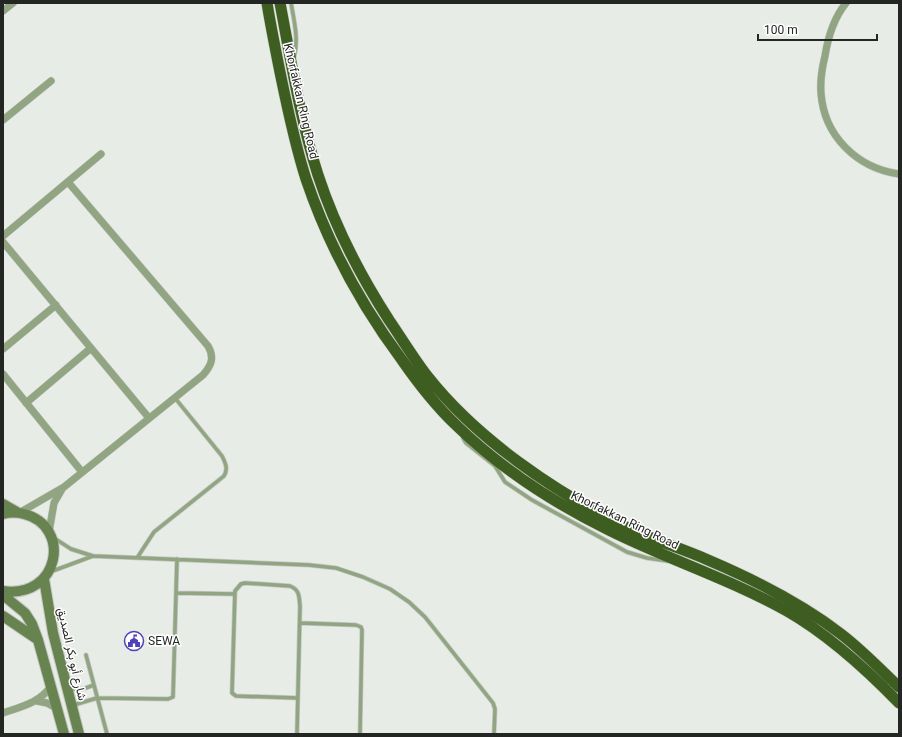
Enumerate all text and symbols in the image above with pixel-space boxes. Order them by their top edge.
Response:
scale bar [758,16,877,42]
text: 100 m [764,23,798,37]
street label: Khorfakkan Ring Road [281,42,321,160]
street label: Khorfakkan Ring Road [569,488,681,552]
street label: شارع أبو بكر الصديق [53,606,90,702]
public building icon: SEWA [123,630,145,652]
place label: SEWA [148,634,180,648]

